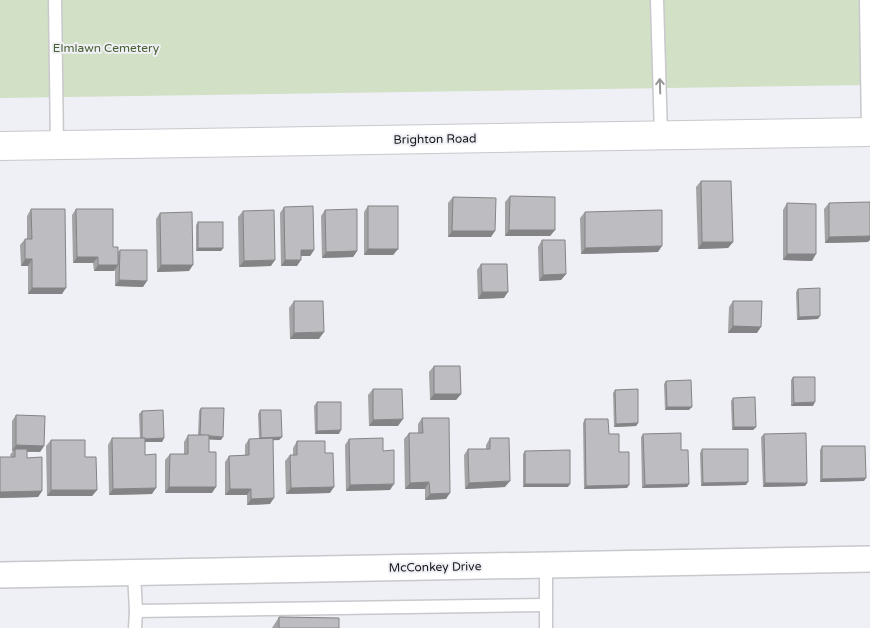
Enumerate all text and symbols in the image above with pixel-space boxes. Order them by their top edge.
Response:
park label: Elmlawn Cemetery [53,41,160,55]
one-way arrow [655,79,664,95]
street label: Brighton Road [393,131,477,147]
street label: McConkey Drive [389,559,482,575]

